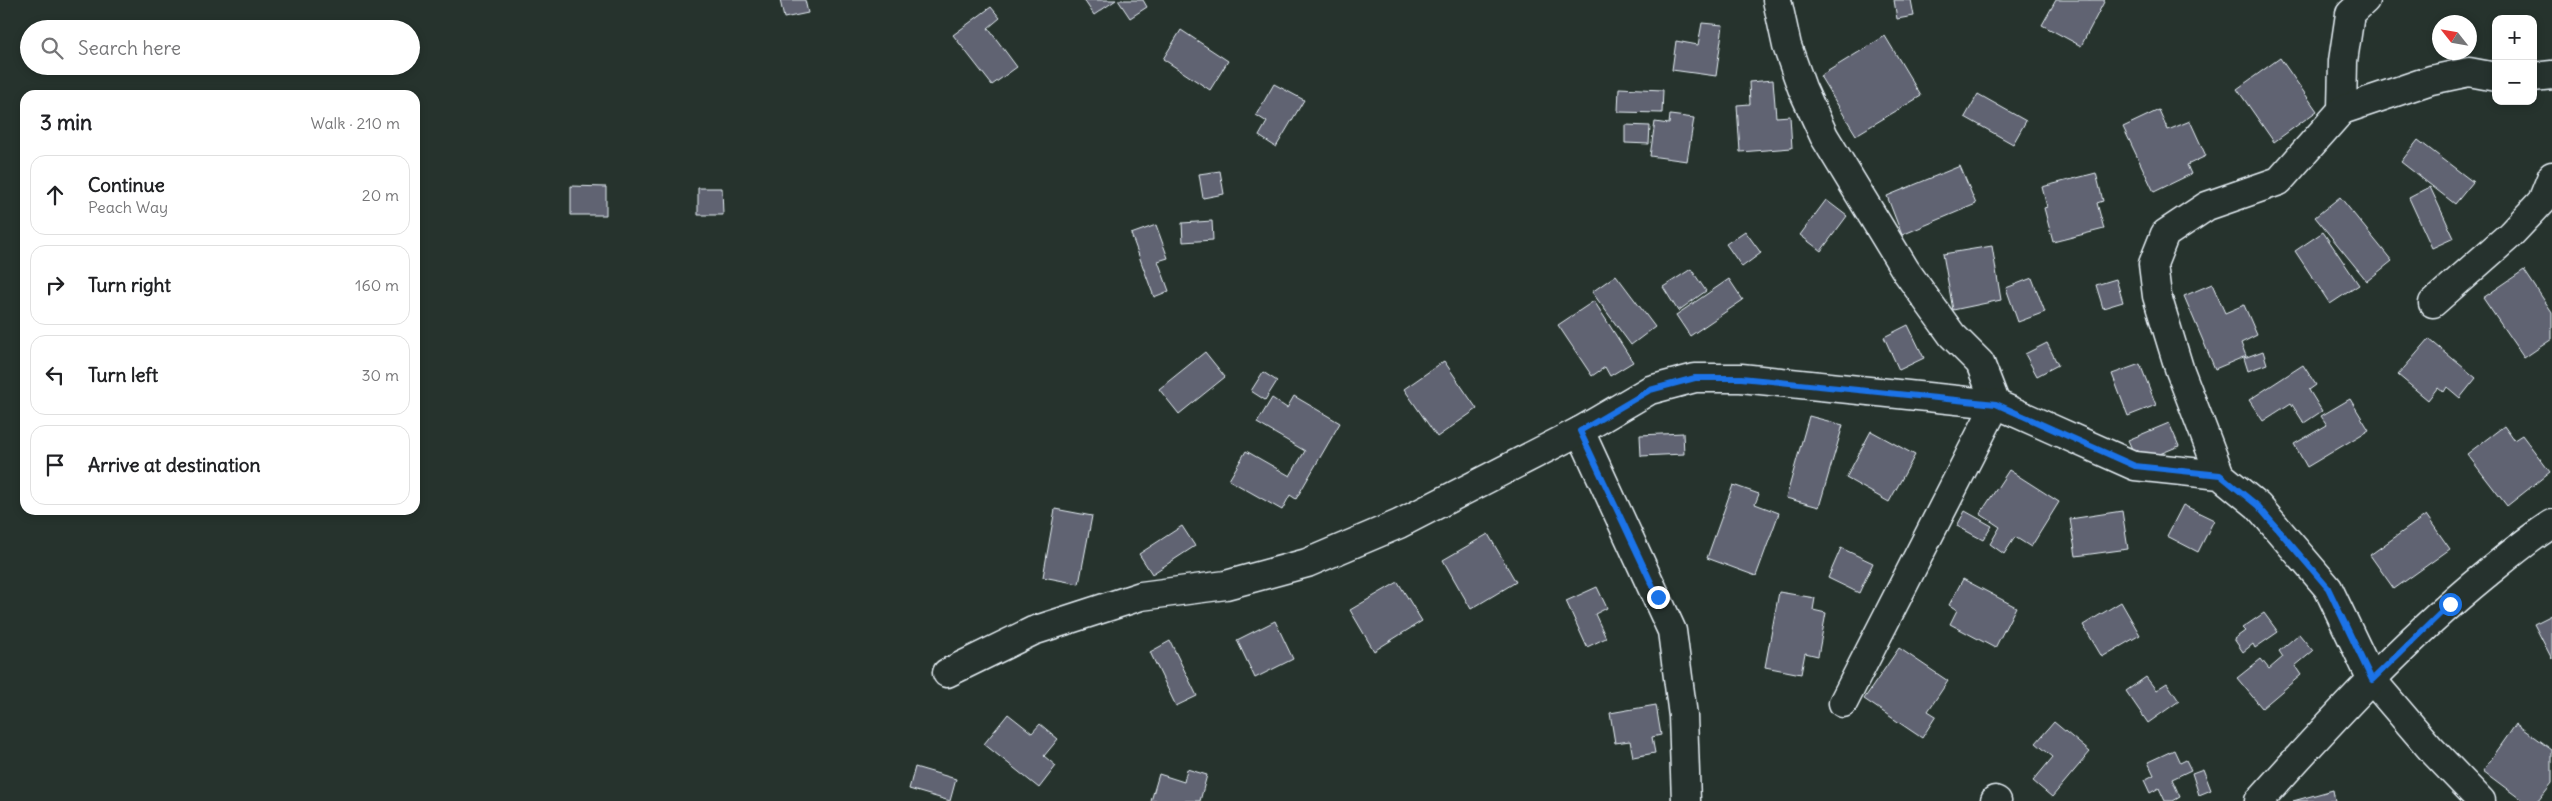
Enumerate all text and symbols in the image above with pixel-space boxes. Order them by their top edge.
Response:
north arrow [2432,15,2477,60]
map controls [2492,15,2537,105]
button: + [2492,15,2537,60]
search box [20,20,420,75]
icon: search [38,34,66,62]
text: Search here [78,36,181,60]
button: − [2492,60,2537,105]
text: 3 min [40,109,92,136]
text: Walk · 210 m [310,113,400,133]
text: Continue [88,173,165,197]
icon: ahead [41,181,69,209]
text: 20 m [362,185,399,205]
text: Peach Way [88,197,168,217]
icon: right [41,271,69,299]
text: Turn right [88,273,171,297]
text: 160 m [355,275,399,295]
icon: left [41,361,69,389]
text: Turn left [88,363,158,387]
text: 30 m [362,365,399,385]
icon: arrive [41,451,69,479]
text: Arrive at destination [88,453,261,477]
route end [1647,586,1670,609]
route start [2439,593,2462,616]

